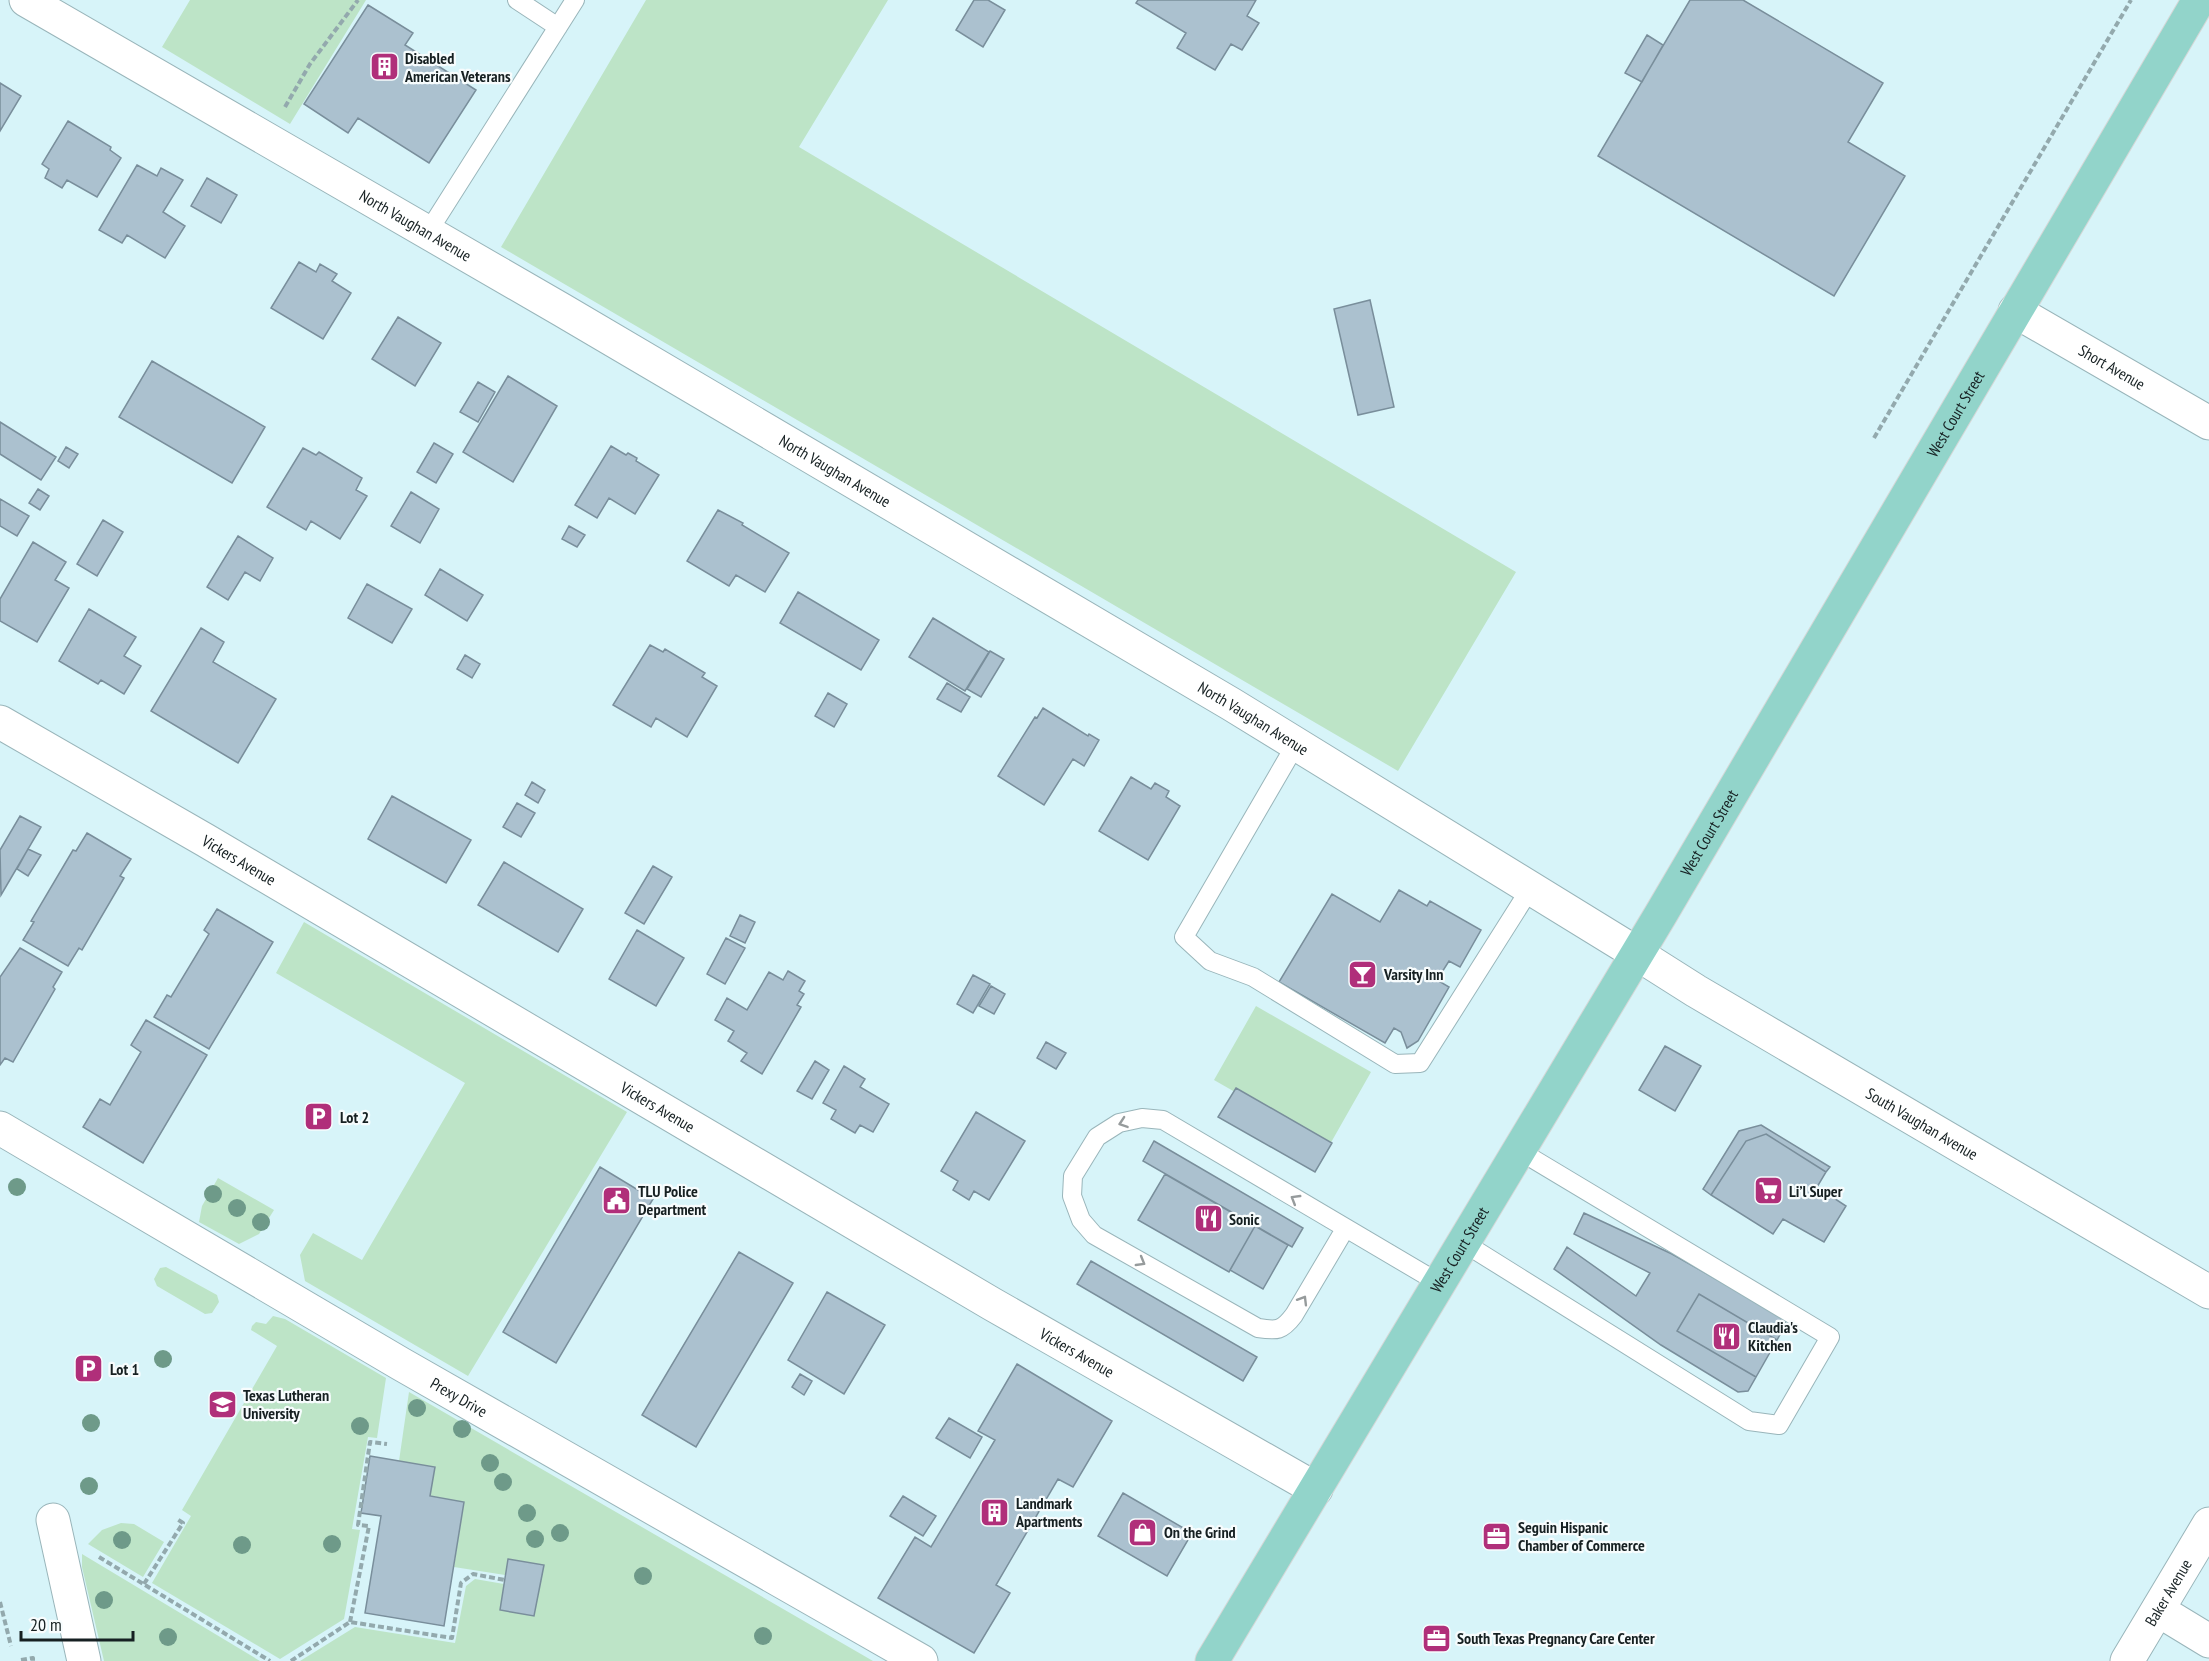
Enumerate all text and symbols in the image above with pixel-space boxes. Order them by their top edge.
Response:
place label: Disabled American Veterans [404,48,511,86]
building icon: Disabled American Veterans [368,51,400,83]
street label: North Vaughan Avenue [356,185,475,265]
street label: Short Avenue [2075,340,2149,394]
street label: West Court Street [1922,367,1989,460]
street label: North Vaughan Avenue [776,430,894,511]
street label: North Vaughan Avenue [1194,677,1312,759]
street label: West Court Street [1676,785,1742,879]
street label: Vickers Avenue [197,830,280,890]
bar icon: Varsity Inn [1347,958,1379,990]
place label: Varsity Inn [1383,964,1443,984]
street label: Vickers Avenue [616,1077,698,1136]
street label: South Vaughan Avenue [1862,1083,1981,1164]
parking icon: Lot 2 [303,1101,335,1133]
place label: Lot 2 [340,1107,369,1127]
one-way arrow [1118,1116,1128,1128]
supermarket icon: Li’l Super [1752,1175,1784,1207]
place label: TLU Police Department [638,1181,707,1219]
place label: Li’l Super [1789,1181,1843,1201]
public building icon: TLU Police Department [601,1184,633,1216]
one-way arrow [1291,1194,1301,1206]
restaurant icon: Sonic [1192,1203,1224,1235]
street label: West Court Street [1426,1203,1493,1296]
place label: Sonic [1229,1209,1260,1229]
one-way arrow [1135,1254,1145,1266]
one-way arrow [1296,1296,1308,1306]
place label: Claudia's Kitchen [1748,1317,1798,1355]
restaurant icon: Claudia's Kitchen [1711,1320,1743,1352]
street label: Vickers Avenue [1035,1323,1118,1382]
parking icon: Lot 1 [73,1353,105,1385]
place label: Lot 1 [110,1359,139,1379]
street label: Prexy Drive [427,1373,491,1421]
place label: Texas Lutheran University [243,1385,329,1423]
school or university icon: Texas Lutheran University [206,1388,238,1420]
place label: Landmark Apartments [1015,1493,1083,1531]
building icon: Landmark Apartments [979,1496,1011,1528]
shop icon: On the Grind [1127,1516,1159,1548]
place label: Seguin Hispanic Chamber of Commerce [1518,1517,1645,1555]
office icon: Seguin Hispanic Chamber of Commerce [1481,1520,1513,1552]
place label: On the Grind [1164,1522,1236,1542]
street label: Baker Avenue [2140,1555,2196,1629]
scale bar [21,1604,134,1642]
text: 20 m [30,1613,62,1636]
office icon: South Texas Pregnancy Care Center [1420,1622,1452,1654]
place label: South Texas Pregnancy Care Center [1457,1628,1655,1648]

